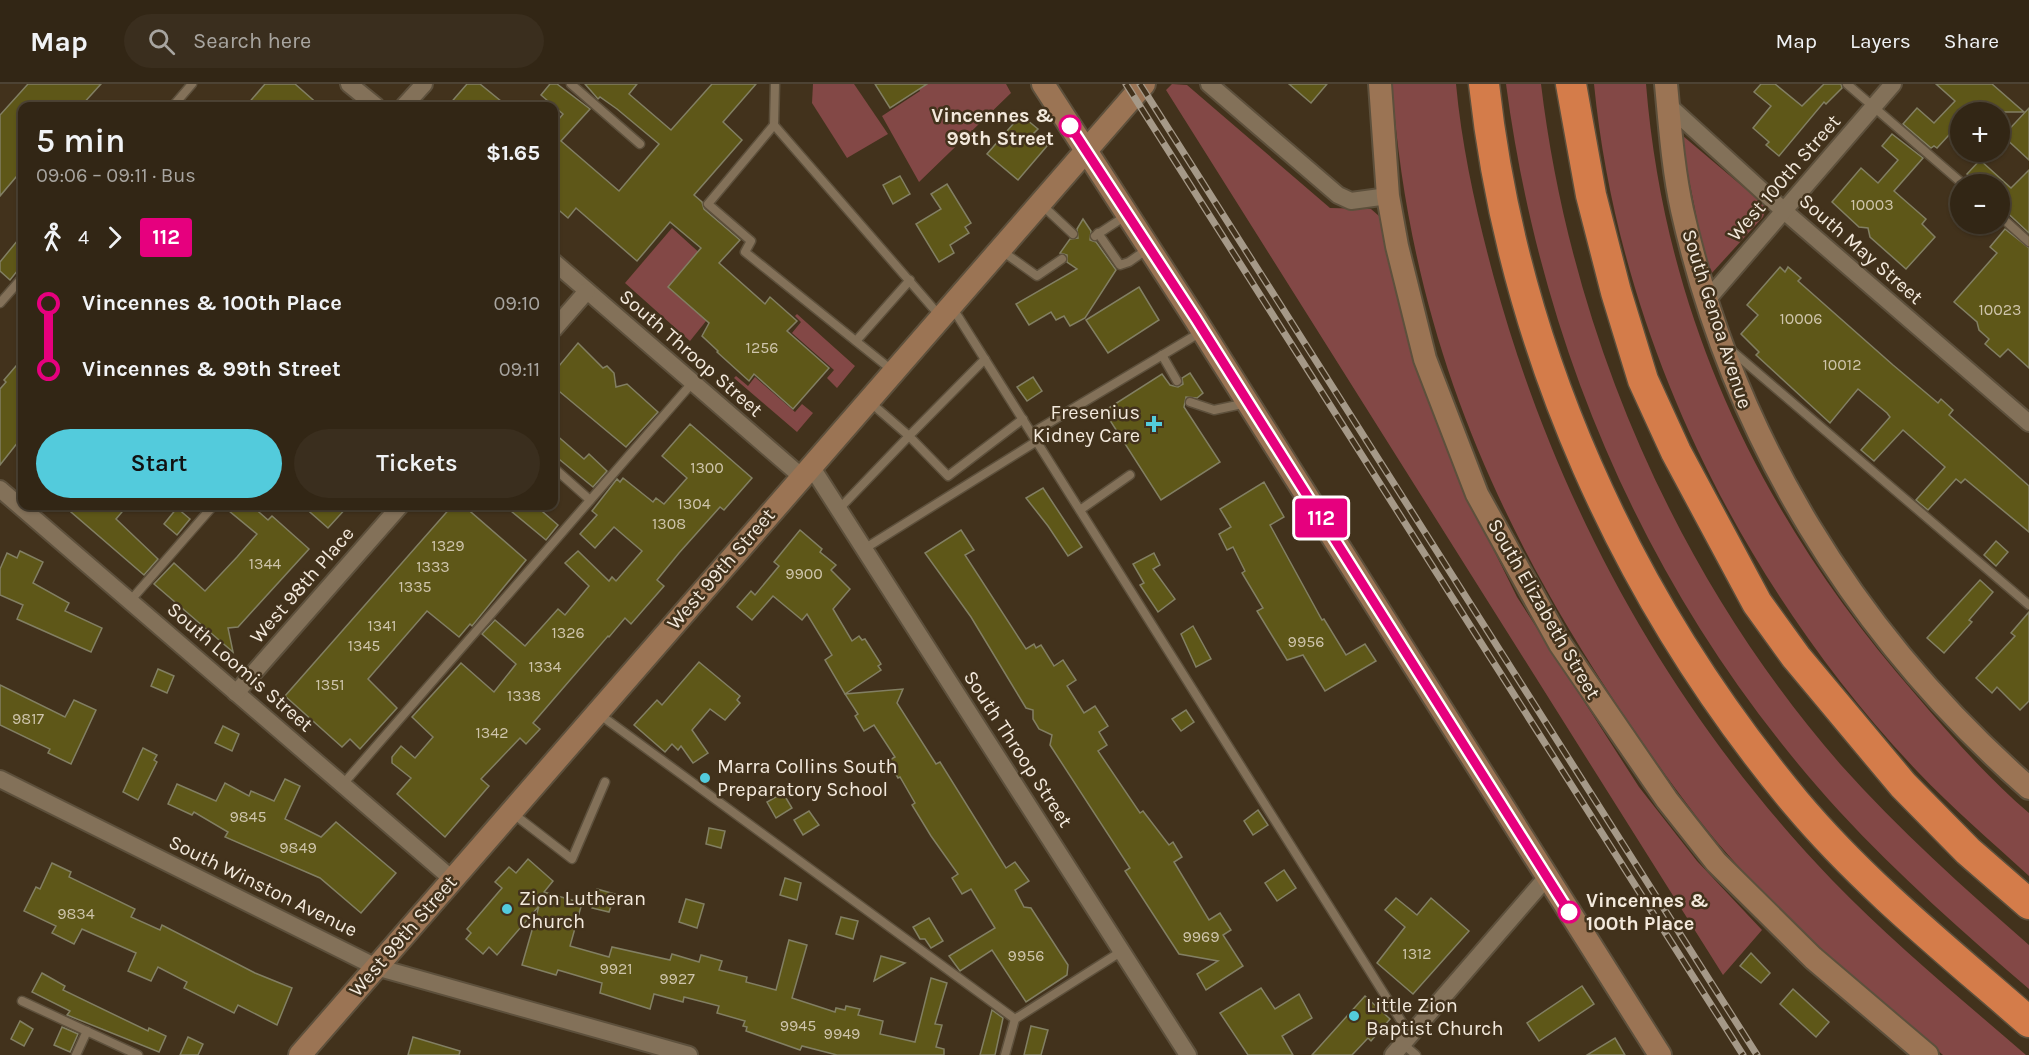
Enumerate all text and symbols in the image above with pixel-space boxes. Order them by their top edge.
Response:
search box [124,14,544,68]
text: Map [30,25,88,58]
icon: search [145,25,178,58]
text: Search here [193,28,311,54]
text: Map [1775,29,1817,53]
text: Layers [1850,29,1911,53]
text: Share [1944,29,1999,53]
map controls [1950,102,2010,234]
button: + [1950,102,2010,162]
place label: Vincennes & 99th Street [931,104,1054,150]
street label: West 100th Street [1723,110,1845,246]
marker: Vincennes & 99th Street [1059,115,1081,137]
text: 5 min [36,122,125,160]
text: $1.65 [486,140,540,166]
text: 09:06 – 09:11 · Bus [36,164,196,187]
button: − [1950,174,2010,234]
street label: South May Street [1794,189,1928,309]
house number: 10003 [1850,195,1894,214]
icon: walk [36,221,69,254]
icon: forward [98,221,131,254]
text: 112 [152,225,180,249]
text: 4 [78,226,89,249]
street label: South Genoa Avenue [1677,226,1757,412]
street label: South Throop Street [615,285,768,422]
text: Vincennes & 100th Place [82,290,342,316]
text: 09:10 [493,292,540,315]
house number: 10023 [1979,300,2022,319]
house number: 10006 [1780,309,1822,328]
house number: 1256 [746,338,778,357]
house number: 10012 [1823,355,1861,374]
text: Vincennes & 99th Street [82,356,341,382]
text: 09:11 [499,358,540,381]
place label: Fresenius Kidney Care [1033,401,1140,447]
marker: Fresenius Kidney Care [1145,415,1163,433]
button: Start [36,429,282,498]
button: Tickets [294,429,540,498]
house number: 1300 [690,458,724,477]
house number: 1304 [677,494,711,513]
line badge: 112 [1286,498,1356,538]
street label: West 99th Street [662,503,780,634]
text: 112 [1307,506,1335,530]
house number: 1308 [652,514,686,533]
street label: South Elizabeth Street [1483,515,1605,704]
street label: West 98th Place [245,522,359,648]
house number: 1329 [431,536,465,555]
house number: 1344 [249,554,281,573]
house number: 1333 [416,557,450,576]
house number: 9900 [785,564,823,583]
house number: 1335 [398,577,432,596]
street label: South Loomis Street [162,597,318,737]
house number: 1341 [368,616,396,635]
house number: 1326 [551,623,585,642]
house number: 9956 [1288,632,1324,651]
house number: 1345 [348,636,380,655]
house number: 1334 [528,657,562,676]
street label: South Throop Street [959,666,1077,832]
house number: 1351 [315,675,345,694]
house number: 1338 [507,686,541,705]
house number: 9817 [12,709,44,728]
house number: 1342 [476,723,508,742]
place label: Marra Collins South Preparatory School [717,755,898,801]
marker: Marra Collins South Preparatory School [698,771,712,785]
house number: 9845 [229,807,267,826]
street label: South Winston Avenue [165,830,361,942]
house number: 9849 [279,838,317,857]
street label: West 99th Street [344,870,462,1001]
place label: Zion Lutheran Church [519,887,646,933]
place label: Vincennes & 100th Place [1586,889,1709,935]
marker: Vincennes & 100th Place [1558,901,1580,923]
marker: Zion Lutheran Church [500,902,514,916]
house number: 9834 [57,904,95,923]
house number: 9969 [1183,927,1220,946]
house number: 1312 [1402,944,1432,963]
house number: 9956 [1008,946,1044,965]
house number: 9921 [599,959,633,978]
house number: 9927 [659,969,695,988]
place label: Little Zion Baptist Church [1366,994,1503,1040]
marker: Little Zion Baptist Church [1347,1009,1361,1023]
house number: 9945 [780,1016,816,1035]
house number: 9949 [824,1024,860,1043]

